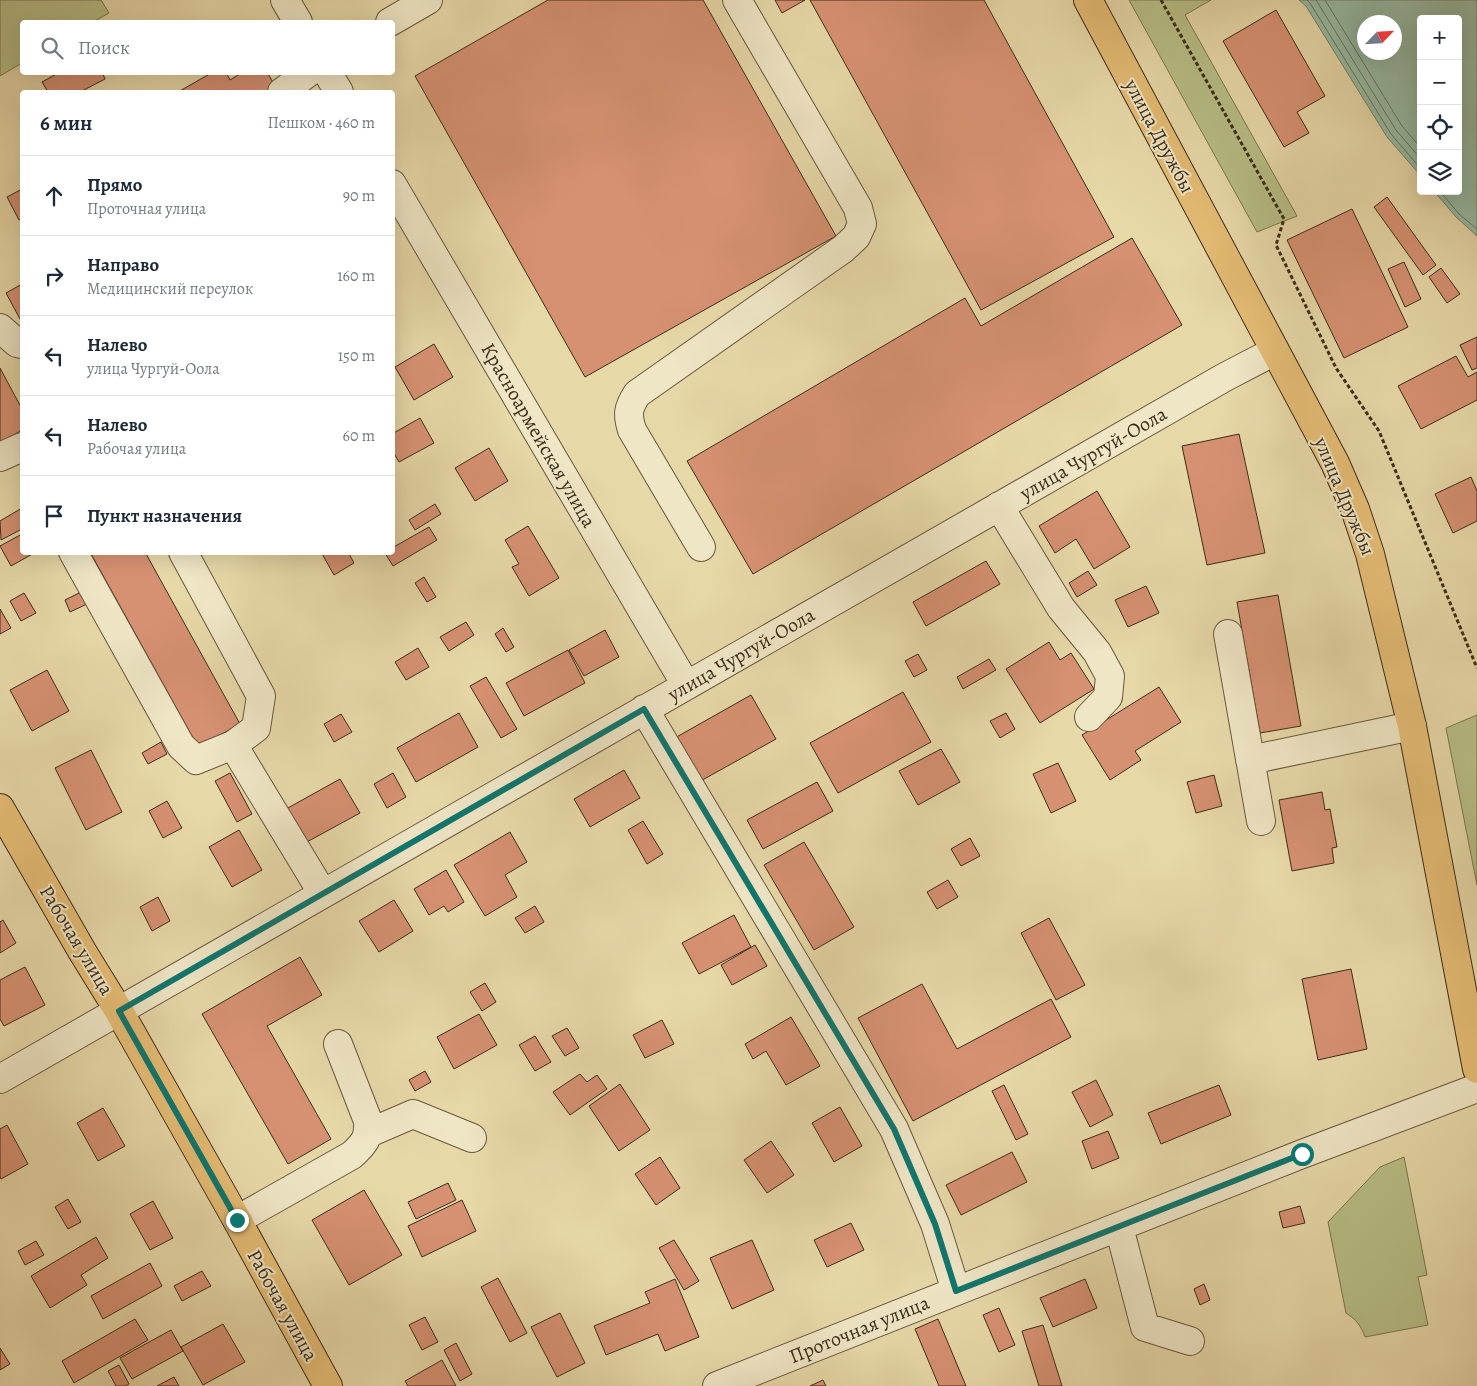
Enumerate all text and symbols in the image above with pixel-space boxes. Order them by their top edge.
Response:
north arrow [1357,15,1402,60]
map controls [1417,15,1462,195]
button: + [1417,15,1462,60]
search box [20,20,395,75]
icon: search [38,34,66,62]
text: Поиск [78,35,130,61]
button: − [1417,60,1462,105]
street label: улица Дружбы [1118,73,1201,198]
button: locate [1417,105,1462,150]
text: 6 мин [40,109,92,137]
text: Пешком · 460 m [268,112,375,134]
button: layers [1417,150,1462,195]
text: Прямо [87,172,142,198]
icon: ahead [40,182,68,210]
text: 90 m [343,185,375,207]
text: Проточная улица [87,198,206,220]
text: Направо [87,252,159,278]
icon: right [40,262,68,290]
text: 160 m [337,265,375,287]
text: Медицинский переулок [87,278,253,300]
text: Налево [87,332,147,358]
street label: Красноармейская улица [475,338,603,533]
icon: left [40,342,68,370]
text: 150 m [338,345,375,367]
text: улица Чургуй-Оола [87,358,220,380]
street label: улица Чургуй-Оола [1014,400,1172,507]
text: Налево [87,412,147,438]
icon: left [40,422,68,450]
text: 60 m [343,425,375,447]
street label: улица Дружбы [1307,432,1382,559]
text: Рабочая улица [87,438,186,460]
icon: arrive [40,502,68,530]
text: Пункт назначения [87,503,242,529]
street label: улица Чургуй-Оола [662,601,820,708]
street label: Рабочая улица [33,880,120,1001]
route start [1291,1143,1314,1166]
route end [226,1209,249,1232]
street label: Рабочая улица [241,1244,325,1367]
street label: Проточная улица [785,1289,934,1370]

